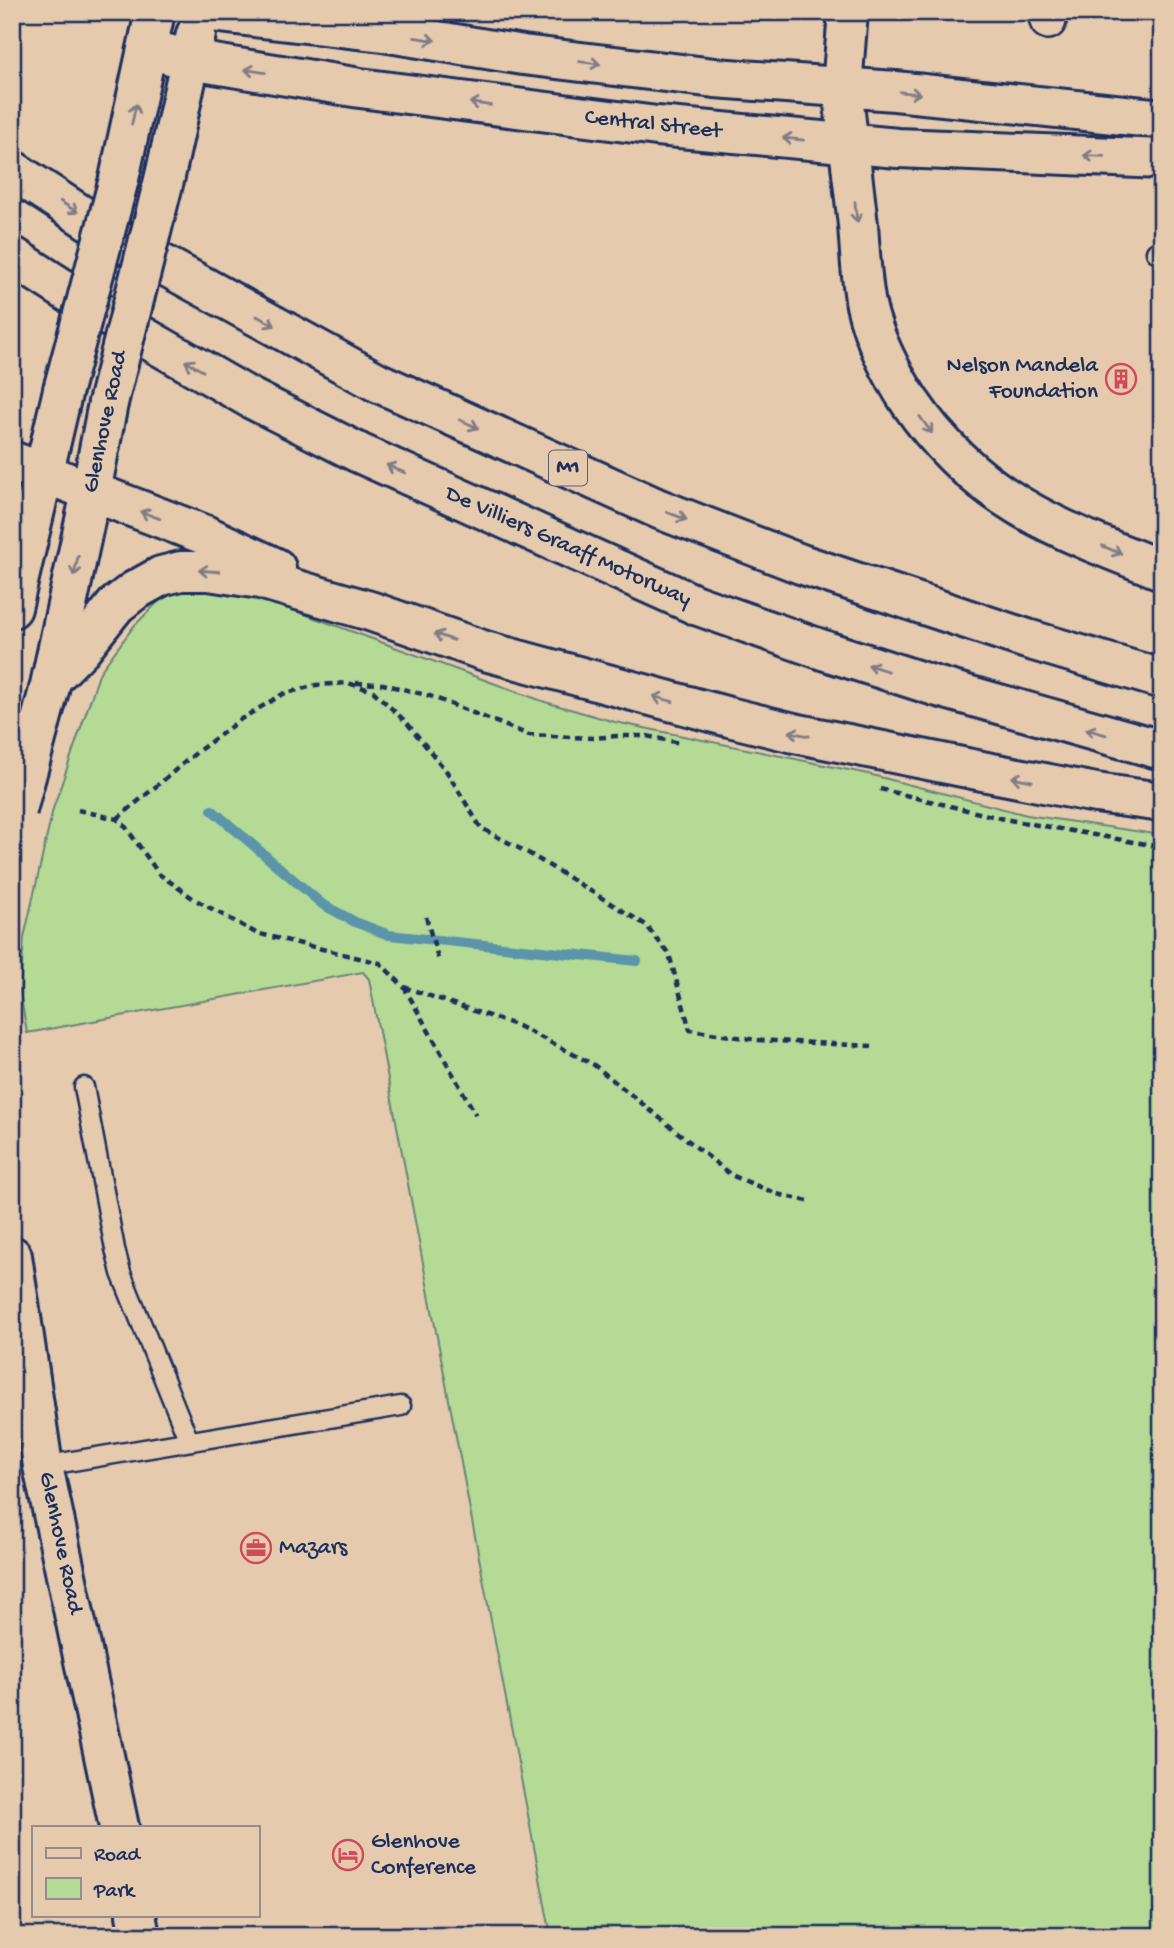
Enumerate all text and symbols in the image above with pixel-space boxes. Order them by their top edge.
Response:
one-way arrow [413,33,436,46]
one-way arrow [578,57,601,70]
one-way arrow [244,64,267,77]
one-way arrow [899,87,921,100]
one-way arrow [469,98,492,111]
one-way arrow [128,103,142,126]
street label: Central Street [583,104,724,146]
one-way arrow [782,132,805,145]
one-way arrow [1082,150,1105,163]
one-way arrow [59,201,79,215]
one-way arrow [850,201,863,223]
one-way arrow [255,315,276,328]
street label: Glenhove Road [78,347,135,495]
place label: Nelson Mandela Foundation [946,353,1099,406]
one-way arrow [184,359,204,373]
building icon: Nelson Mandela Foundation [1104,362,1138,396]
one-way arrow [919,415,933,434]
one-way arrow [458,418,479,431]
road number: M1 [549,450,587,486]
one-way arrow [386,462,407,475]
street label: De Villiers Graaff Motorway [439,480,695,613]
one-way arrow [140,507,162,520]
one-way arrow [666,510,688,523]
one-way arrow [1100,544,1122,557]
one-way arrow [68,554,82,577]
one-way arrow [198,564,221,577]
one-way arrow [434,630,456,642]
one-way arrow [867,661,889,673]
one-way arrow [652,692,674,705]
one-way arrow [1085,725,1108,738]
one-way arrow [788,726,811,740]
one-way arrow [1011,771,1034,785]
street label: Glenhove Road [32,1470,89,1618]
office icon: Mazars [239,1531,273,1565]
place label: Mazars [279,1535,348,1562]
legend [32,1826,259,1916]
place label: Glenhove Conference [371,1829,477,1882]
hotel icon: Glenhove Conference [331,1838,365,1872]
text: Road [94,1844,142,1869]
text: Park [93,1880,137,1905]

